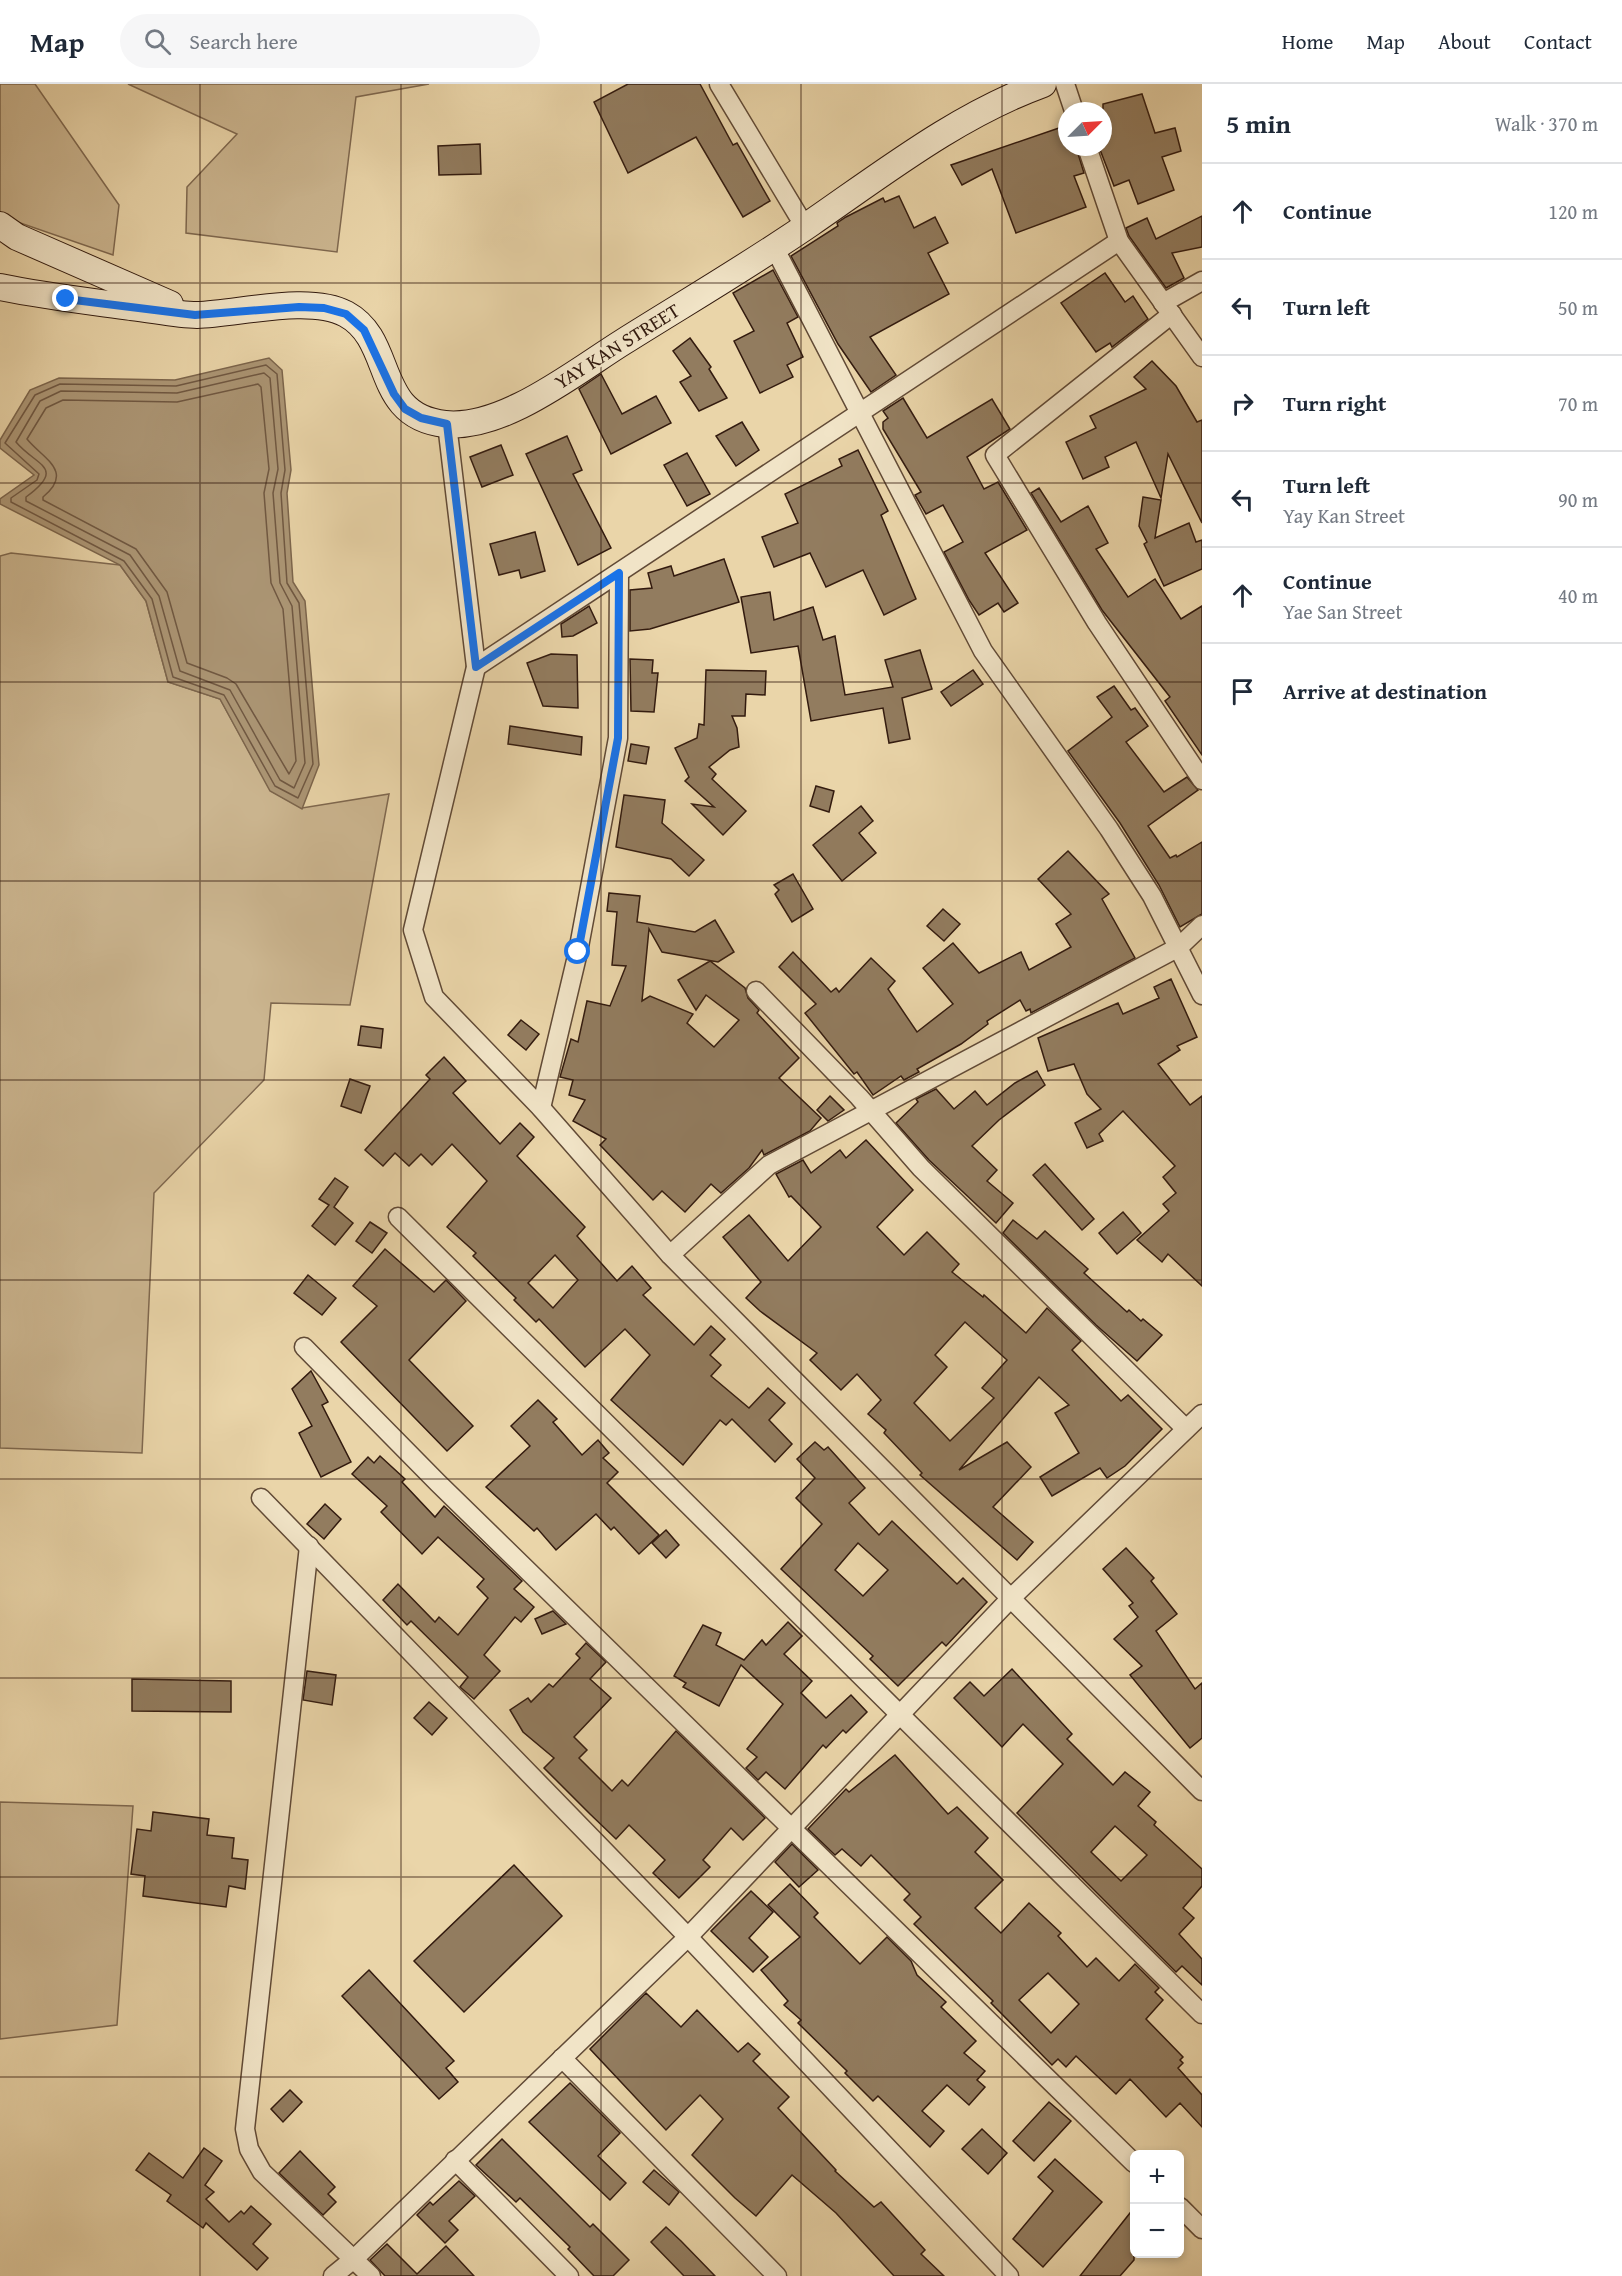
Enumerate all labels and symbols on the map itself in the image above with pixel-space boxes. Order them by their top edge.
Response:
north arrow [1058,102,1112,156]
route end [52,285,78,311]
street label: YAY KAN STREET [549,295,685,396]
route start [564,938,590,964]

